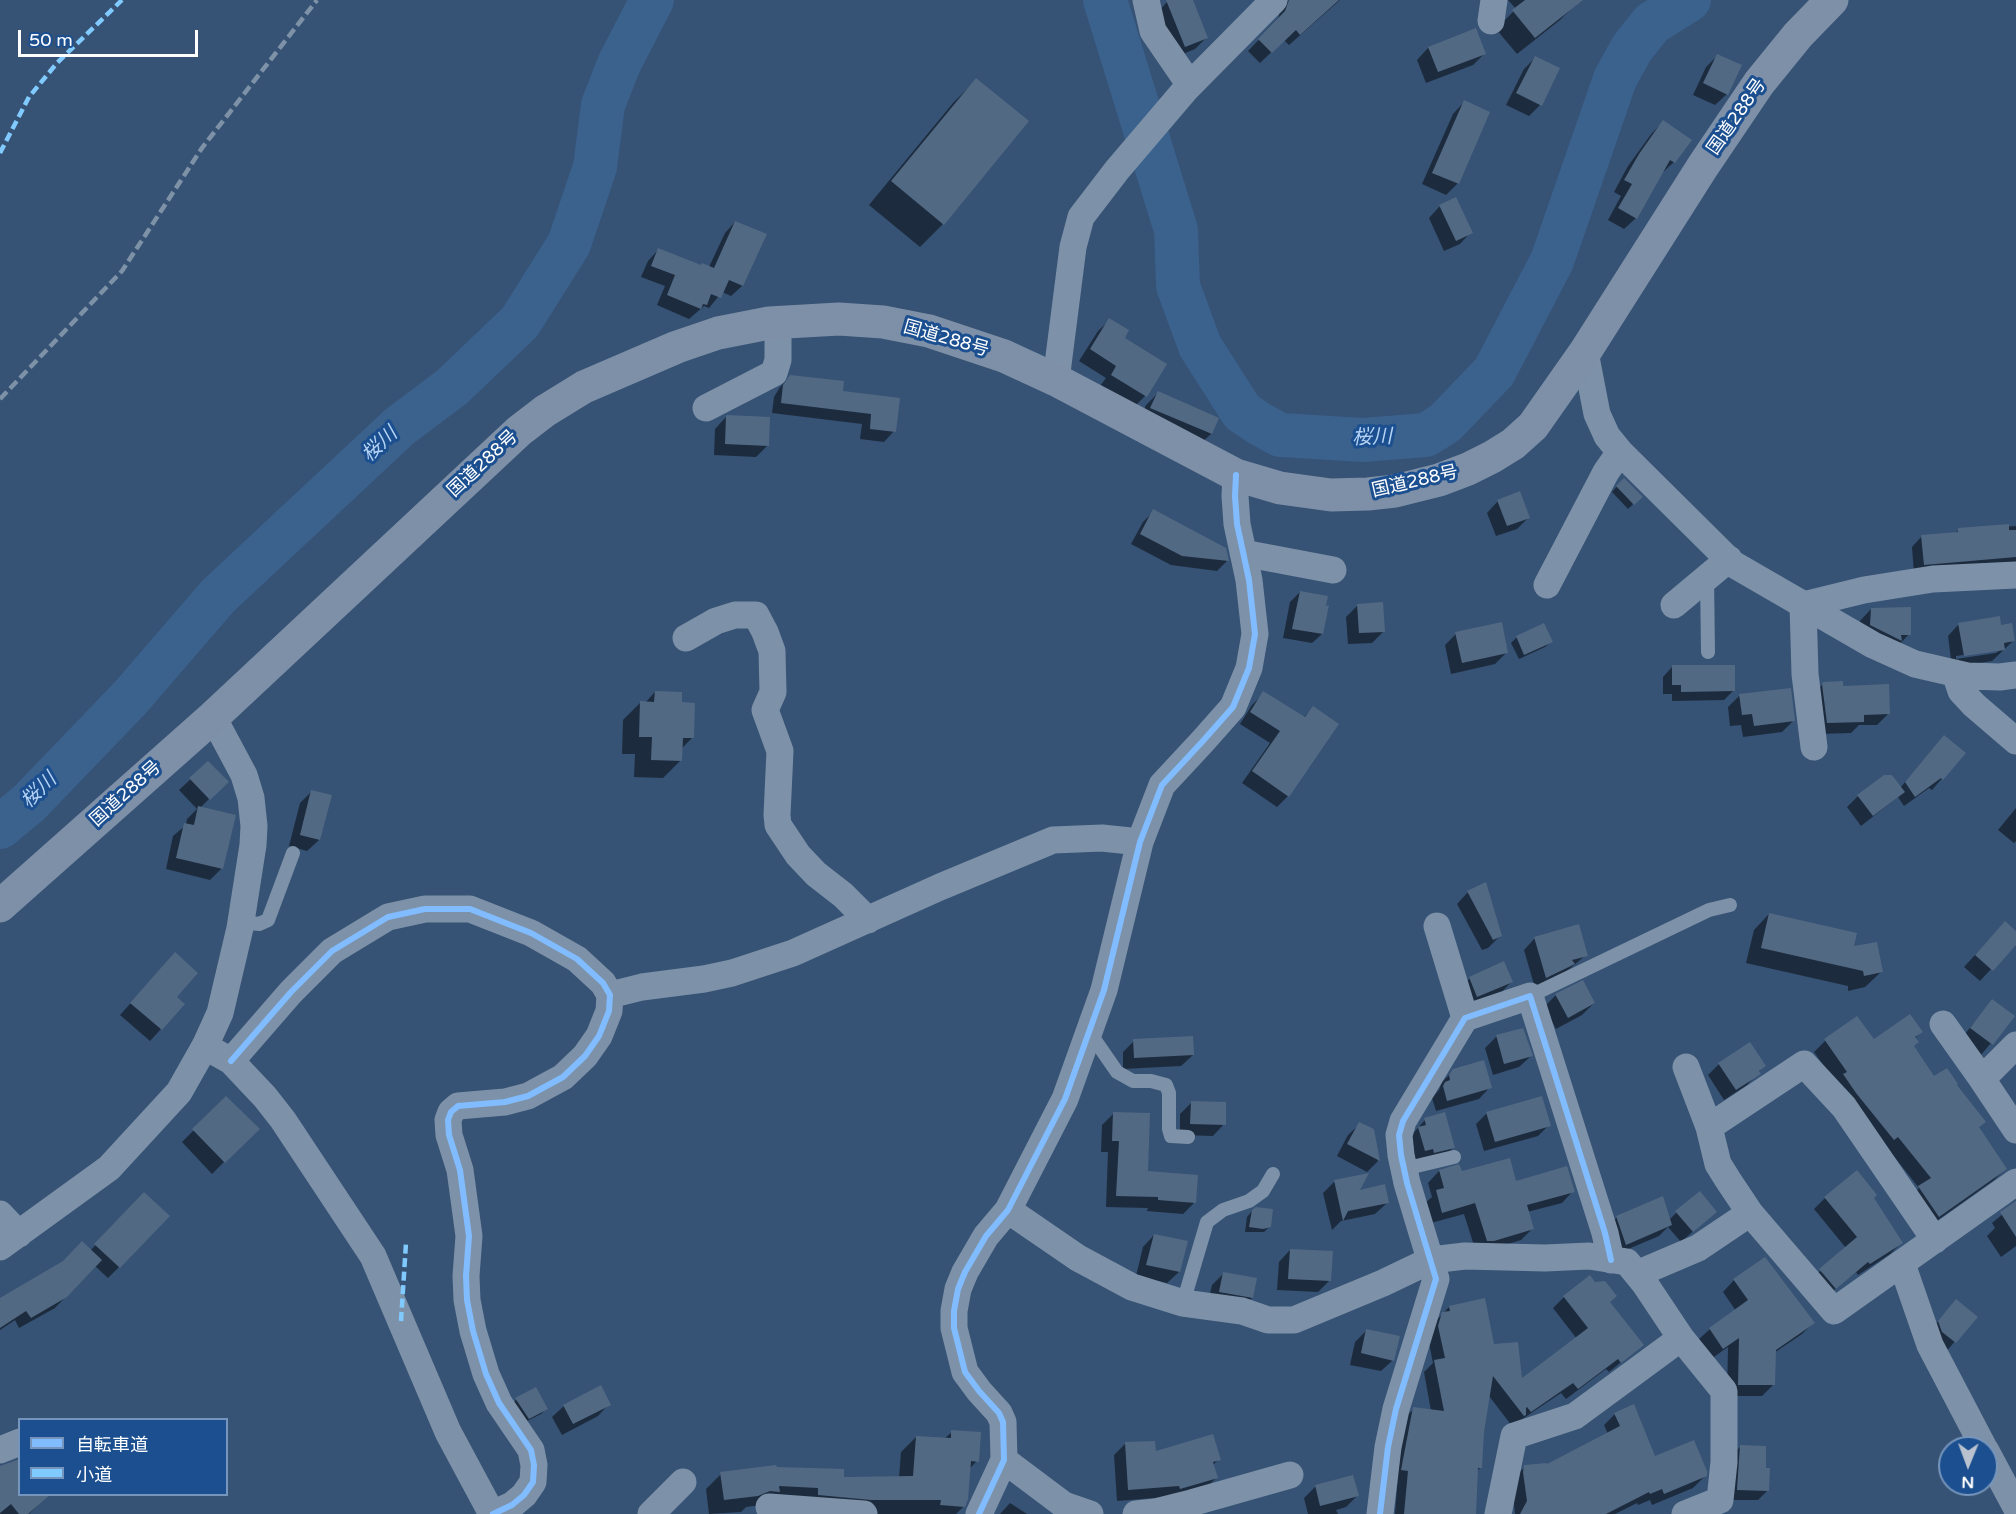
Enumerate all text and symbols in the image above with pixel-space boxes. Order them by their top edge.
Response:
scale bar [21,18,201,56]
text: 50 m [29,29,73,51]
street label: 国道288号 [1703,75,1771,159]
street label: 国道288号 [901,317,991,361]
water label: 桜川 [357,423,403,467]
water label: 桜川 [1352,425,1392,451]
street label: 国道288号 [443,426,523,502]
street label: 国道288号 [1370,462,1460,502]
street label: 国道288号 [86,757,166,831]
water label: 桜川 [16,768,62,814]
legend [18,1418,228,1496]
text: 自転車道 [76,1434,148,1456]
north arrow [1938,1436,1998,1496]
text: 小道 [76,1464,112,1486]
text: N [1961,1472,1974,1492]

